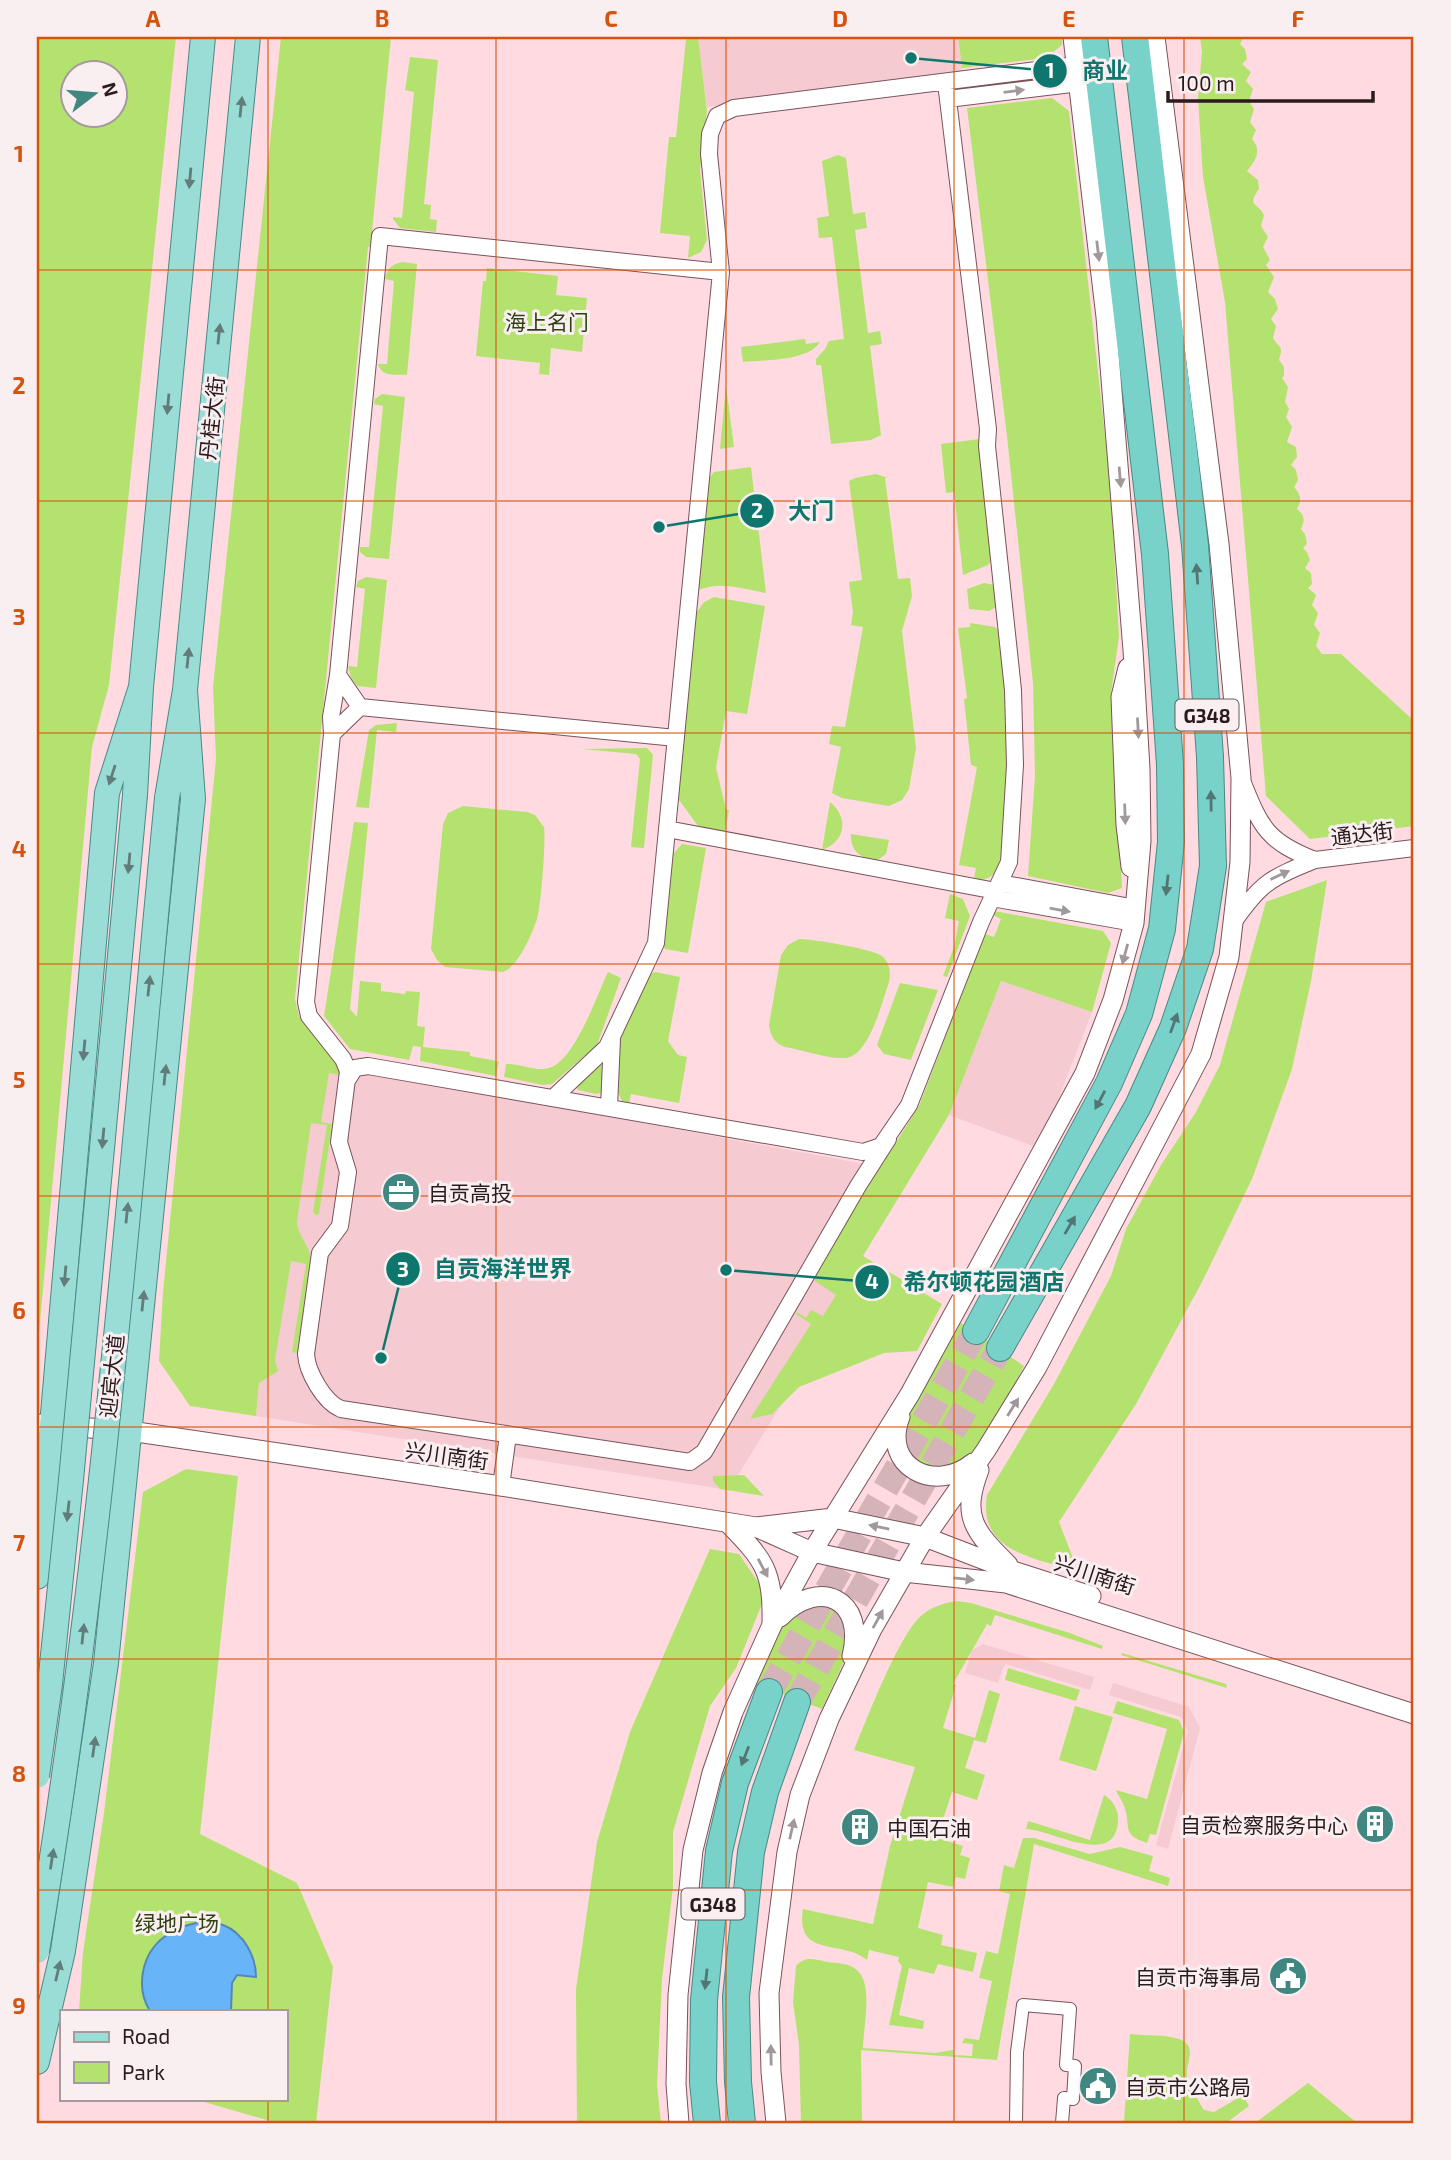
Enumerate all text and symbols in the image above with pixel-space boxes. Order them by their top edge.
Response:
text: A [145,4,161,32]
text: B [375,4,389,32]
text: C [604,4,618,32]
text: D [832,4,848,32]
text: E [1062,4,1076,32]
text: F [1292,4,1305,32]
callout: 商业 [1033,49,1142,93]
text: 商业 [1082,56,1128,84]
text: 1 [1045,57,1055,82]
north arrow [60,60,130,130]
scale bar [1168,60,1372,104]
text: 100 m [1178,70,1235,95]
text: N [98,79,124,99]
one-way arrow [1003,86,1025,97]
one-way arrow [236,96,247,118]
text: 1 [14,139,24,167]
one-way arrow [184,167,195,189]
one-way arrow [1093,240,1104,262]
park label: 海上名门 [505,309,589,334]
one-way arrow [214,323,225,345]
text: 2 [12,371,26,399]
street label: 丹桂大街 [194,375,228,461]
one-way arrow [162,394,173,416]
one-way arrow [1114,466,1125,488]
callout: 大门 [739,489,848,533]
text: 大门 [788,496,834,524]
text: 2 [751,497,763,522]
one-way arrow [1191,563,1202,585]
text: 3 [12,602,26,630]
one-way arrow [183,647,194,669]
road number: G348 [1176,700,1238,730]
one-way arrow [1132,718,1143,740]
one-way arrow [107,765,117,786]
one-way arrow [1205,790,1217,812]
one-way arrow [1120,803,1131,825]
street label: 通达街 [1329,817,1395,849]
text: 4 [12,834,26,862]
one-way arrow [123,852,134,874]
one-way arrow [1270,869,1290,881]
one-way arrow [1161,874,1172,896]
one-way arrow [1049,905,1071,916]
one-way arrow [1120,944,1130,965]
one-way arrow [144,975,155,997]
one-way arrow [1169,1013,1180,1034]
one-way arrow [78,1039,89,1061]
one-way arrow [160,1064,171,1086]
text: 5 [13,1065,25,1093]
one-way arrow [1094,1091,1106,1110]
one-way arrow [97,1127,108,1149]
office icon: 自贡高投 [380,1171,422,1213]
place label: 自贡高投 [428,1180,512,1205]
one-way arrow [122,1202,133,1224]
one-way arrow [1064,1215,1076,1235]
callout: 自贡海洋世界 [385,1247,586,1291]
text: 自贡海洋世界 [434,1254,572,1282]
text: 3 [397,1256,409,1281]
callout: 希尔顿花园酒店 [854,1260,1078,1304]
one-way arrow [59,1266,70,1288]
text: 希尔顿花园酒店 [904,1267,1065,1295]
text: 4 [865,1268,879,1293]
one-way arrow [138,1290,149,1312]
text: 6 [12,1296,26,1324]
street label: 迎宾大道 [94,1333,128,1419]
one-way arrow [1006,1397,1019,1416]
street label: 兴川南街 [404,1437,490,1473]
one-way arrow [62,1500,73,1522]
one-way arrow [868,1522,890,1533]
text: 7 [13,1528,25,1556]
street label: 兴川南街 [1051,1549,1139,1599]
one-way arrow [758,1558,769,1578]
one-way arrow [953,1573,975,1584]
one-way arrow [872,1610,884,1629]
one-way arrow [78,1623,89,1645]
one-way arrow [89,1736,100,1758]
one-way arrow [740,1746,751,1767]
text: 8 [12,1759,26,1787]
building icon: 自贡检察服务中心 [1354,1803,1396,1845]
building icon: 中国石油 [839,1806,881,1848]
place label: 自贡检察服务中心 [1180,1812,1348,1837]
place label: 中国石油 [887,1815,971,1840]
one-way arrow [787,1818,798,1840]
one-way arrow [47,1848,58,1870]
road number: G348 [682,1888,744,1920]
park label: 绿地广场 [135,1910,219,1935]
public building icon: 自贡市海事局 [1267,1955,1309,1997]
one-way arrow [53,1960,64,1982]
place label: 自贡市海事局 [1135,1964,1261,1989]
one-way arrow [700,1968,711,1990]
text: 9 [12,1991,26,2019]
legend [60,2010,287,2100]
text: Road [122,2023,170,2048]
one-way arrow [765,2044,776,2066]
text: Park [122,2059,165,2084]
public building icon: 自贡市公路局 [1077,2065,1119,2107]
place label: 自贡市公路局 [1125,2074,1251,2099]

